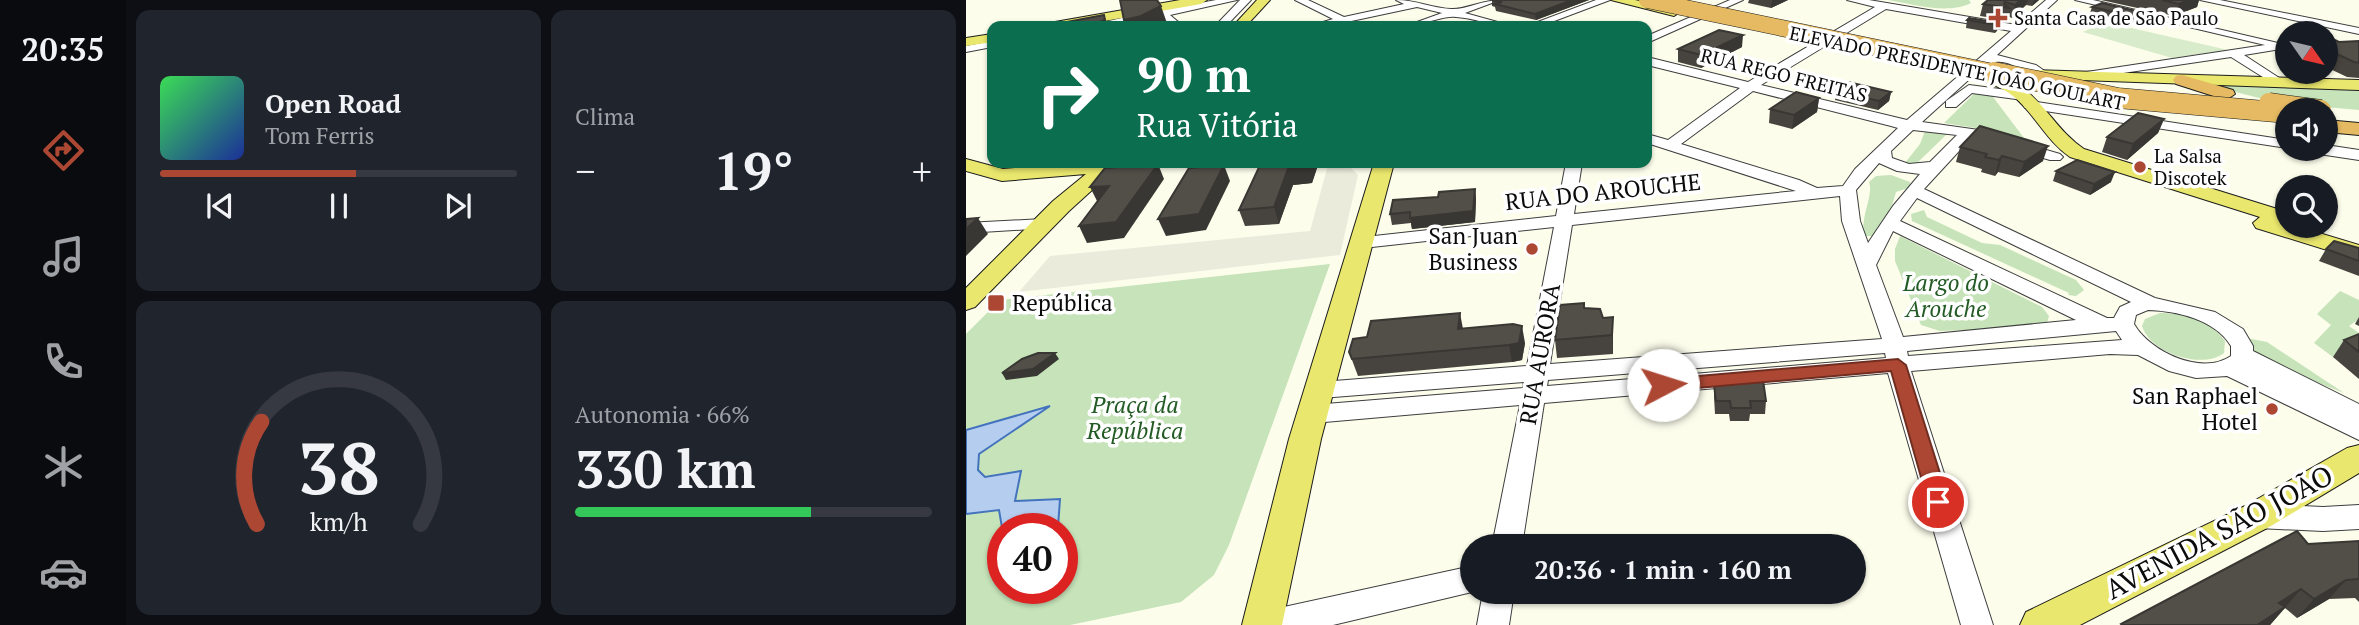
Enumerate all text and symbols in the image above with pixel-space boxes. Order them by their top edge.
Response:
place label: Santa Casa de São Paulo [2014,5,2218,30]
marker: Santa Casa de São Paulo [1988,8,2008,28]
street label: ELEVADO PRESIDENTE JOÃO GOULART [1787,20,2127,115]
north arrow [2275,21,2338,84]
map controls [2275,21,2338,238]
text: 20:35 [21,28,105,70]
text: 90 m [1137,41,1251,106]
street label: RUA REGO FREITAS [1698,42,1870,107]
icon: right [1022,49,1113,140]
text: Open Road [265,86,401,120]
button: sound [2275,98,2338,161]
text: Clima [575,101,635,132]
text: Rua Vitória [1137,104,1298,146]
text: Tom Ferris [265,120,375,151]
icon: directions [39,126,88,175]
text: 19° [713,136,794,205]
place label: La Salsa Discotek [2154,143,2227,190]
text: − [575,146,595,196]
text: + [912,146,932,196]
marker: La Salsa Discotek [2132,159,2148,175]
street label: RUA DO AROUCHE [1504,166,1702,217]
button: search [2275,175,2338,238]
icon: previous [201,187,239,225]
icon: pause [320,187,358,225]
icon: next [439,187,477,225]
place label: San Juan Business [1428,220,1518,277]
icon: music [39,232,88,281]
marker: San Juan Business [1524,241,1540,257]
park label: Largo do Arouche [1902,267,1989,324]
street label: RUA AURORA [1512,281,1567,427]
place label: República [1012,287,1113,318]
marker: República [986,293,1006,313]
icon: phone [39,337,88,386]
position arrow [1626,348,1700,422]
place label: San Raphael Hotel [2132,380,2258,437]
park label: Praça da República [1086,389,1183,446]
text: Autonomia · 66% [575,399,750,430]
marker: San Raphael Hotel [2264,401,2280,417]
text: 38 [297,418,380,515]
text: 330 km [575,434,756,503]
icon: climate [39,442,88,491]
street label: AVENIDA SÃO JOÃO [2098,456,2339,607]
pin [1908,472,1968,532]
icon: arrive [1919,483,1957,521]
text: km/h [310,505,368,538]
speed limit sign: 40 [987,513,1078,604]
icon: car [39,548,88,597]
text: 20:36 · 1 min · 160 m [1534,552,1792,586]

